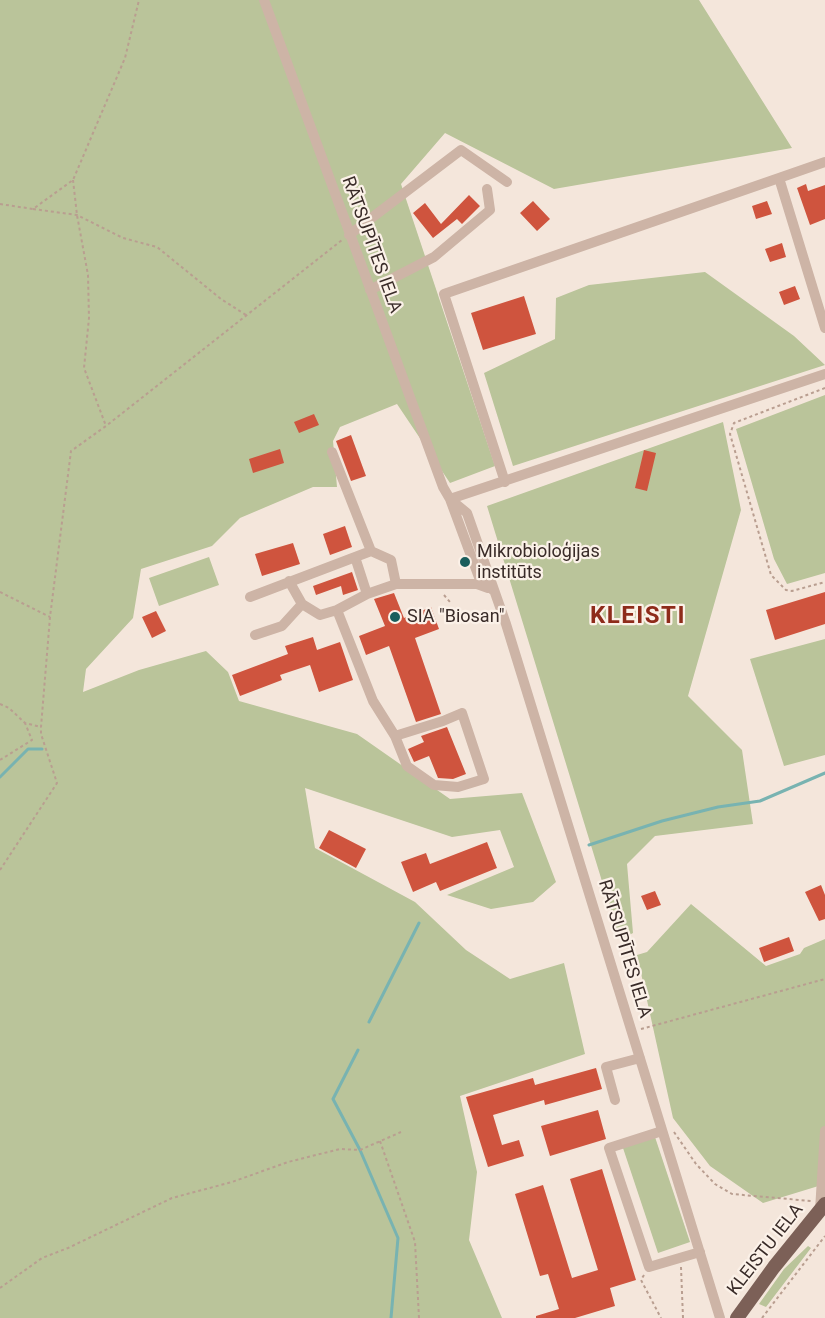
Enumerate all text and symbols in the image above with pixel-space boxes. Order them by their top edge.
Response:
street label: RĀTSUPĪTES IELA [336,174,406,316]
place label: Mikrobioloģijas institūts [477,541,600,584]
marker: Mikrobioloģijas institūts [458,555,472,569]
district label: KLEISTI [590,603,686,631]
place label: SIA "Biosan" [407,606,504,628]
marker: SIA "Biosan" [388,610,402,624]
street label: RĀTSUPĪTES IELA [593,877,655,1021]
street label: KLEISTU IELA [724,1200,808,1300]

